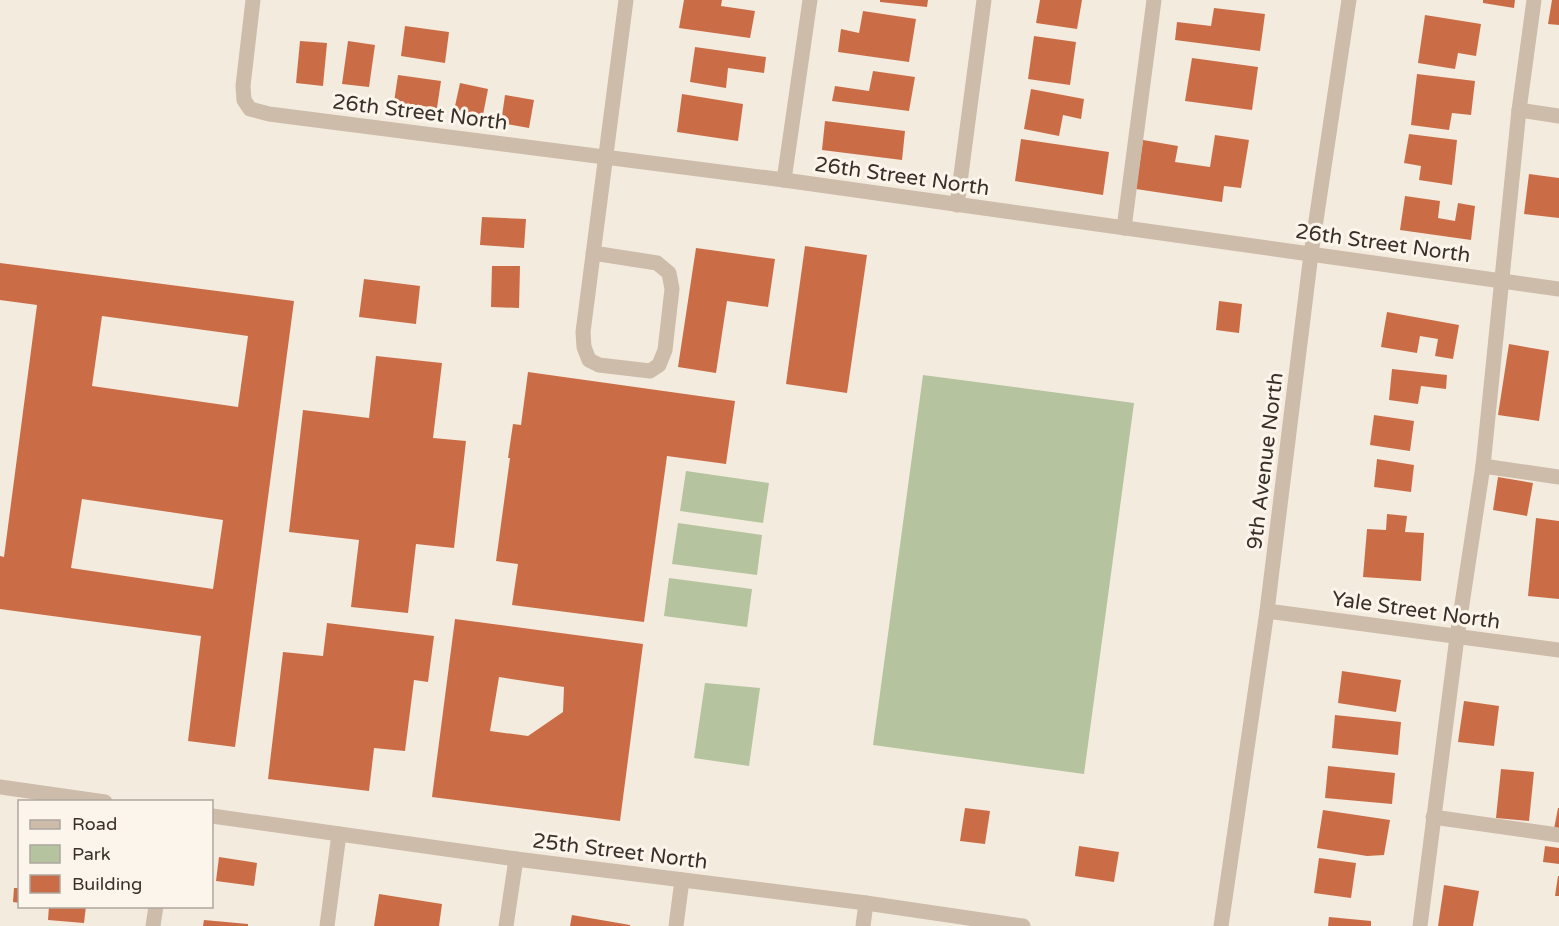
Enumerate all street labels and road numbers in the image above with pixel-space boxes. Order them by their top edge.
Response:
street label: 26th Street North [331,89,509,136]
street label: 26th Street North [813,152,991,201]
street label: 26th Street North [1294,219,1472,268]
street label: 9th Avenue North [1242,371,1289,551]
street label: Yale Street North [1330,586,1502,635]
street label: 25th Street North [531,828,709,875]

